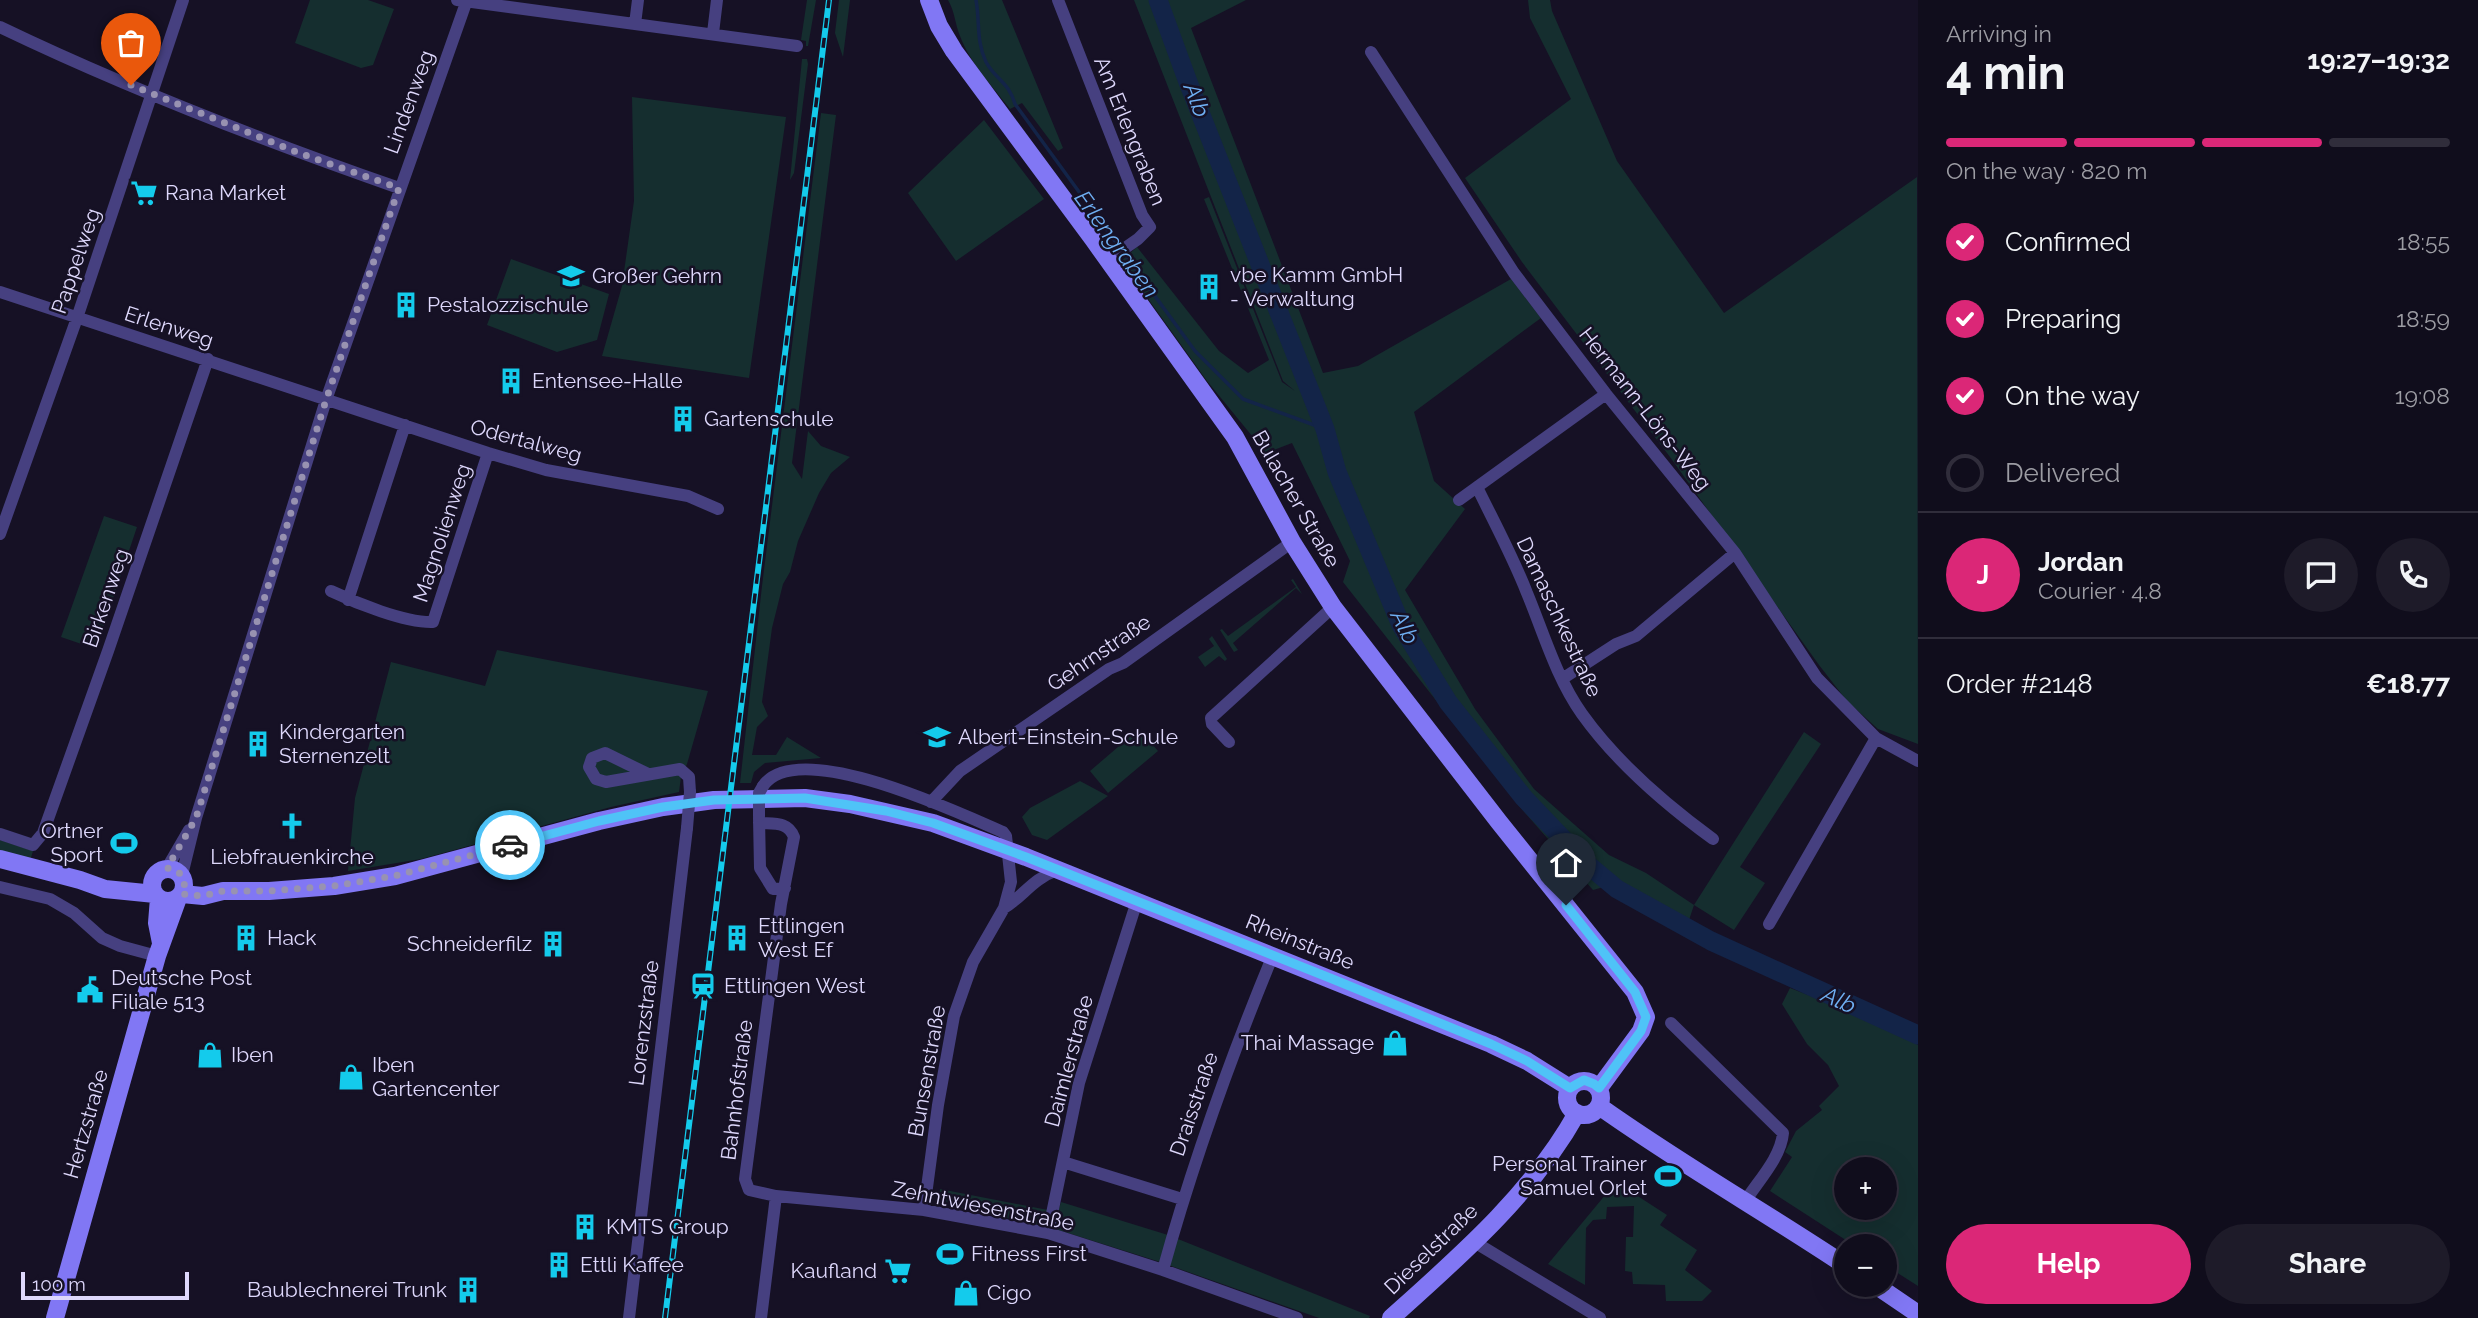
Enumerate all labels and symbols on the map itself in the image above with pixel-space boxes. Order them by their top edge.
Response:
pin [101,13,161,85]
street label: Lindenweg [378,47,439,157]
street label: Am Erlengraben [1089,53,1172,209]
water label: Alb [1178,77,1216,121]
supermarket icon: Rana Market [129,178,159,208]
place label: Rana Market [165,180,286,205]
water label: Erlengraben [1069,185,1165,303]
street label: Pappelweg [46,205,105,317]
school or university icon: Großer Gehrn [556,261,586,291]
place label: vbe Kamm GmbH - Verwaltung [1230,262,1403,311]
place label: Großer Gehrn [592,263,722,288]
building icon: vbe Kamm GmbH - Verwaltung [1194,272,1224,302]
building icon: Pestalozzischule [391,290,421,320]
place label: Pestalozzischule [427,292,588,317]
street label: Erlenweg [121,300,217,353]
street label: Hermann-Löns-Weg [1574,322,1717,495]
building icon: Entensee-Halle [496,366,526,396]
place label: Entensee-Halle [532,368,682,393]
building icon: Gartenschule [668,404,698,434]
place label: Gartenschule [704,406,834,431]
street label: Odertalweg [468,414,585,467]
street label: Bulacher Straße [1247,426,1346,572]
street label: Magnolienweg [407,460,476,605]
street label: Damaschkestraße [1511,533,1608,701]
street label: Birkenweg [77,545,134,651]
water label: Alb [1385,603,1425,648]
street label: Gehrnstraße [1042,609,1155,696]
place label: Kindergarten Sternenzelt [279,719,405,768]
school or university icon: Albert-Einstein-Schule [922,722,952,752]
place label: Albert-Einstein-Schule [958,724,1178,749]
building icon: Kindergarten Sternenzelt [243,729,273,759]
courier [475,810,545,880]
church icon: Liebfrauenkirche [277,811,307,841]
place label: Ortner Sport [41,818,104,867]
sports icon: Ortner Sport [109,828,139,858]
pin [1536,833,1596,905]
place label: Liebfrauenkirche [210,844,374,869]
street label: Rheinstraße [1242,908,1358,975]
place label: Ettlingen West Ef [758,913,845,962]
building icon: Hack [231,923,261,953]
building icon: Ettlingen West Ef [722,923,752,953]
place label: Hack [267,925,317,950]
building icon: Schneiderfilz [538,929,568,959]
place label: Schneiderfilz [407,931,532,956]
street label: Lorenzstraße [623,959,664,1087]
place label: Deutsche Post Filiale 513 [111,965,252,1014]
station icon: Ettlingen West [688,971,718,1001]
place label: Ettlingen West [724,973,865,998]
public building icon: Deutsche Post Filiale 513 [75,975,105,1005]
water label: Alb [1816,979,1860,1019]
street label: Daimlerstraße [1039,992,1098,1130]
street label: Bunsenstraße [903,1003,950,1139]
street label: Bahnhofstraße [715,1018,758,1162]
shop icon: Thai Massage [1380,1028,1410,1058]
place label: Thai Massage [1241,1030,1374,1055]
shop icon: Iben [195,1040,225,1070]
place label: Iben [231,1042,274,1067]
street label: Draisstraße [1164,1049,1223,1159]
place label: Iben Gartencenter [372,1052,500,1101]
shop icon: Iben Gartencenter [336,1062,366,1092]
street label: Hertzstraße [58,1066,113,1181]
place label: Personal Trainer Samuel Orlet [1492,1151,1648,1200]
sports icon: Personal Trainer Samuel Orlet [1653,1161,1683,1191]
street label: Zehntwiesenstraße [890,1176,1076,1235]
street label: Dieselstraße [1379,1198,1482,1299]
building icon: KMTS Group [570,1212,600,1242]
place label: KMTS Group [606,1214,729,1239]
sports icon: Fitness First [935,1239,965,1269]
place label: Fitness First [971,1241,1087,1266]
building icon: Ettli Kaffee [544,1250,574,1280]
place label: Ettli Kaffee [580,1252,684,1277]
supermarket icon: Kaufland [883,1256,913,1286]
place label: Kaufland [791,1258,877,1283]
scale bar [21,1269,189,1301]
building icon: Baublechnerei Trunk [453,1275,483,1305]
place label: Baublechnerei Trunk [247,1277,447,1302]
shop icon: Cigo [951,1278,981,1308]
place label: Cigo [987,1280,1031,1305]

